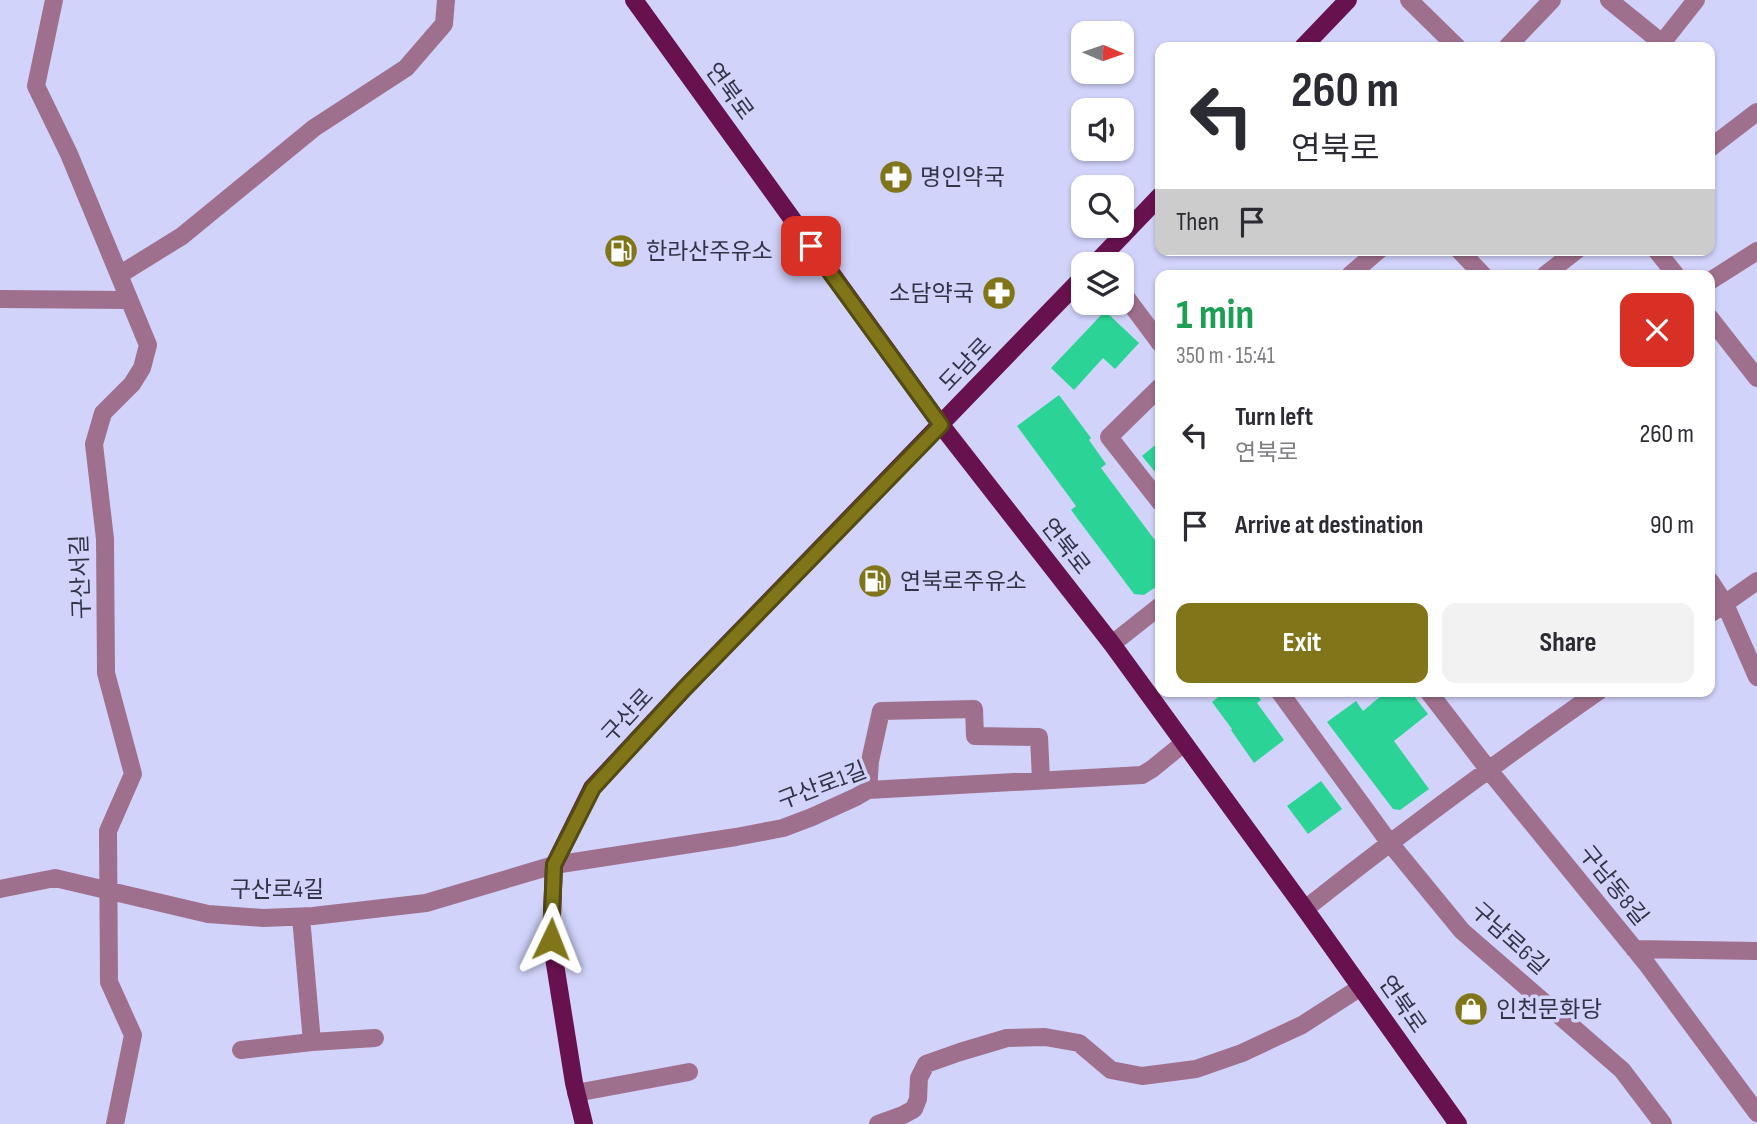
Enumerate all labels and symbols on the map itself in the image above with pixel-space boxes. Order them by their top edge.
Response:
north arrow [1071,21,1134,84]
street label: 연북로 [699,58,759,125]
pharmacy icon: 명인약국 [877,158,915,196]
place label: 명인약국 [920,164,1005,192]
pin [781,216,841,276]
fuel station icon: 한라산주유소 [602,232,640,270]
place label: 한라산주유소 [646,238,773,266]
pharmacy icon: 소담약국 [980,274,1018,312]
place label: 소담약국 [889,280,974,308]
street label: 도남로 [934,332,998,397]
street label: 연북로 [1035,513,1096,580]
street label: 구산서길 [66,534,96,620]
fuel station icon: 연북로주유소 [856,562,894,600]
place label: 연북로주유소 [900,568,1027,596]
street label: 구산로 [596,683,660,748]
street label: 구산로1길 [774,756,871,816]
street label: 구남동8길 [1573,840,1654,931]
street label: 구산로4길 [230,876,324,904]
street label: 구남로6길 [1465,897,1554,981]
position arrow [514,902,588,976]
street label: 연북로 [1373,971,1432,1039]
shop icon: 인천문화당 [1452,990,1490,1028]
place label: 인천문화당 [1496,996,1602,1024]

